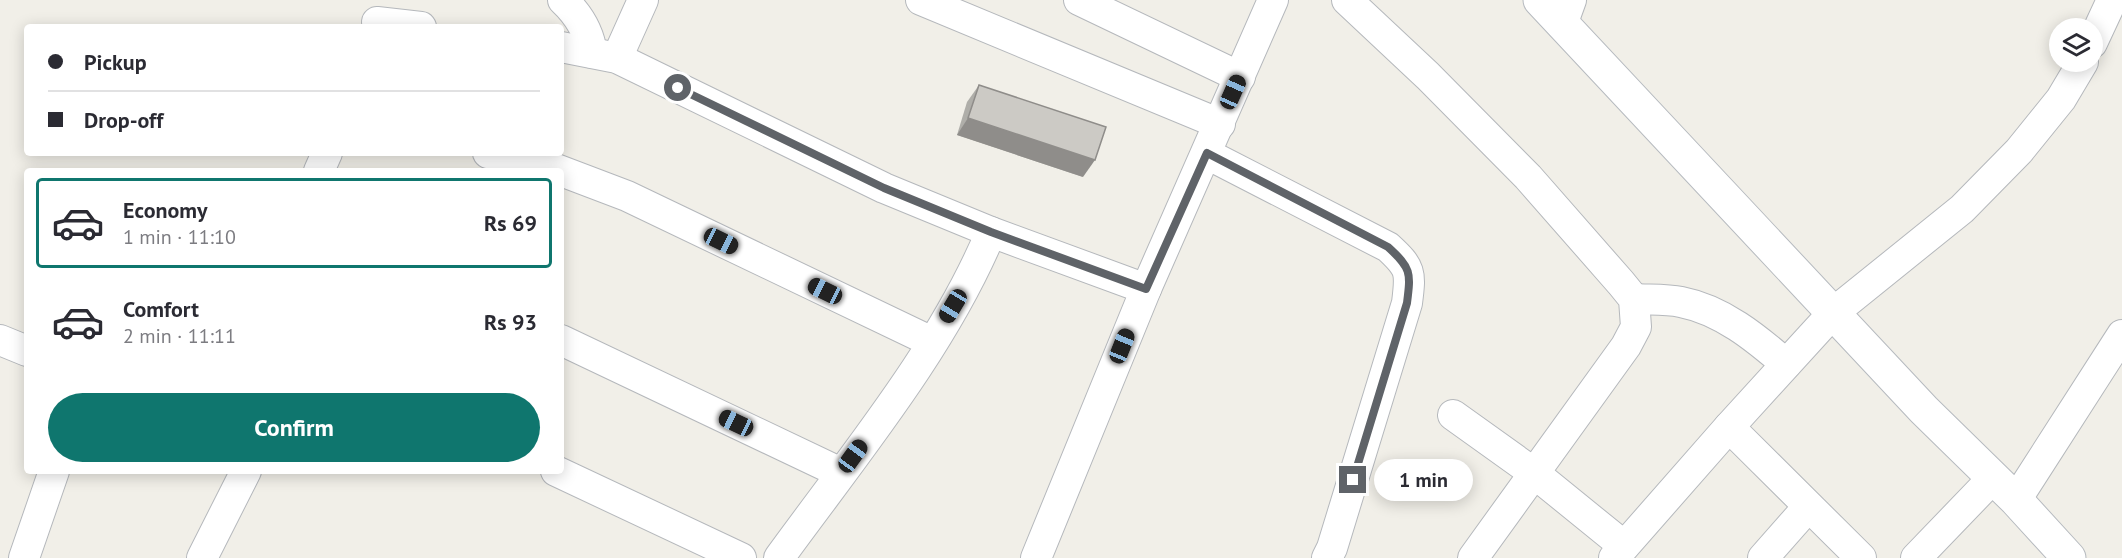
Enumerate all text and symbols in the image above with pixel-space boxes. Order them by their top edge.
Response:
map controls [2049,18,2103,72]
button: layers [2049,18,2103,72]
text: Pickup [84,48,147,76]
car [1217,72,1249,112]
route start [664,74,691,101]
text: Drop-off [84,106,163,134]
icon: car [51,196,105,250]
text: Economy [123,196,207,224]
text: Rs 69 [484,209,537,237]
text: 1 min · 11:10 [123,224,236,250]
car [701,225,741,257]
car [805,275,845,307]
car [936,286,970,326]
icon: car [51,295,105,349]
text: Comfort [123,295,199,323]
text: Rs 93 [484,308,537,336]
text: 2 min · 11:11 [123,323,236,349]
car [1107,326,1137,366]
button: Confirm [48,393,540,462]
car [716,407,756,439]
car [835,436,871,476]
callout: 1 min [1374,459,1473,501]
route end [1339,466,1366,493]
text: 1 min [1399,467,1448,493]

